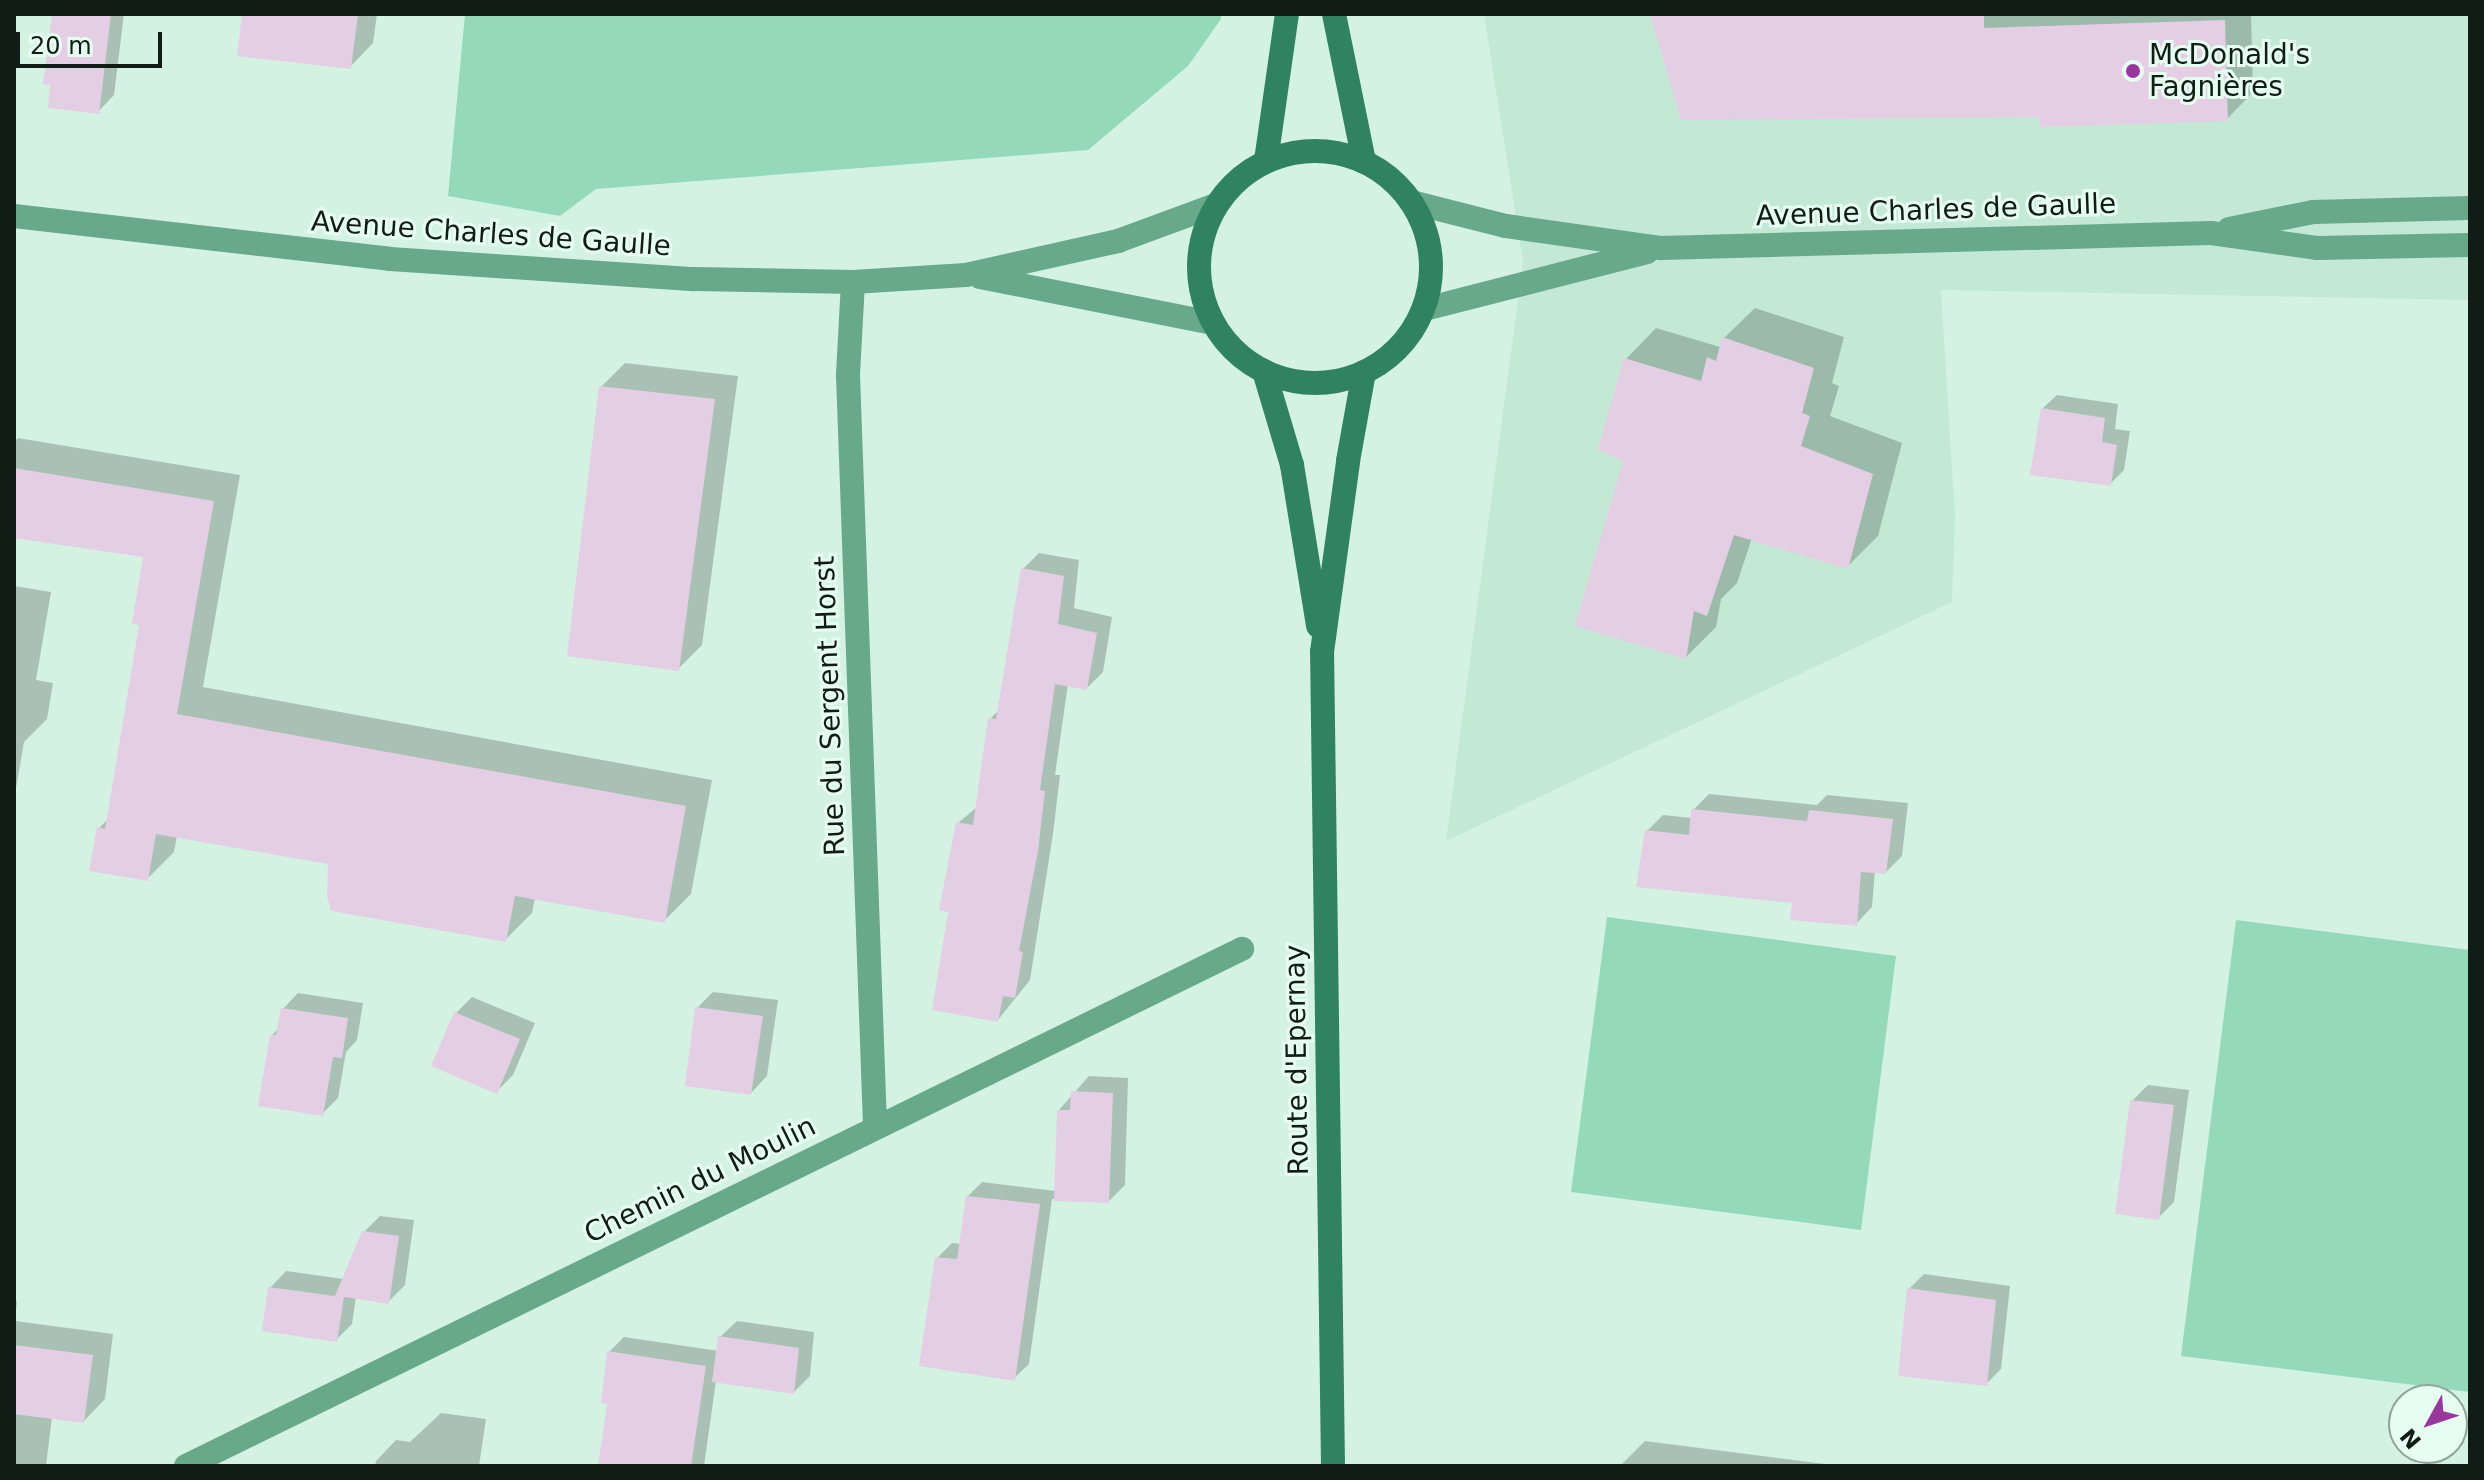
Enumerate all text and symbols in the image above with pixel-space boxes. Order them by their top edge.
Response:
scale bar [20,16,166,66]
text: 20 m [30,32,92,60]
place label: McDonald's Fagnières [2149,38,2310,104]
marker: McDonald's Fagnières [2124,62,2142,80]
street label: Avenue Charles de Gaulle [1755,187,2117,233]
street label: Avenue Charles de Gaulle [310,205,672,263]
street label: Rue du Sergent Horst [808,555,852,857]
street label: Route d'Epernay [1278,944,1316,1176]
street label: Chemin du Moulin [579,1109,821,1251]
north arrow [2388,1384,2468,1464]
text: N [2395,1423,2426,1454]

